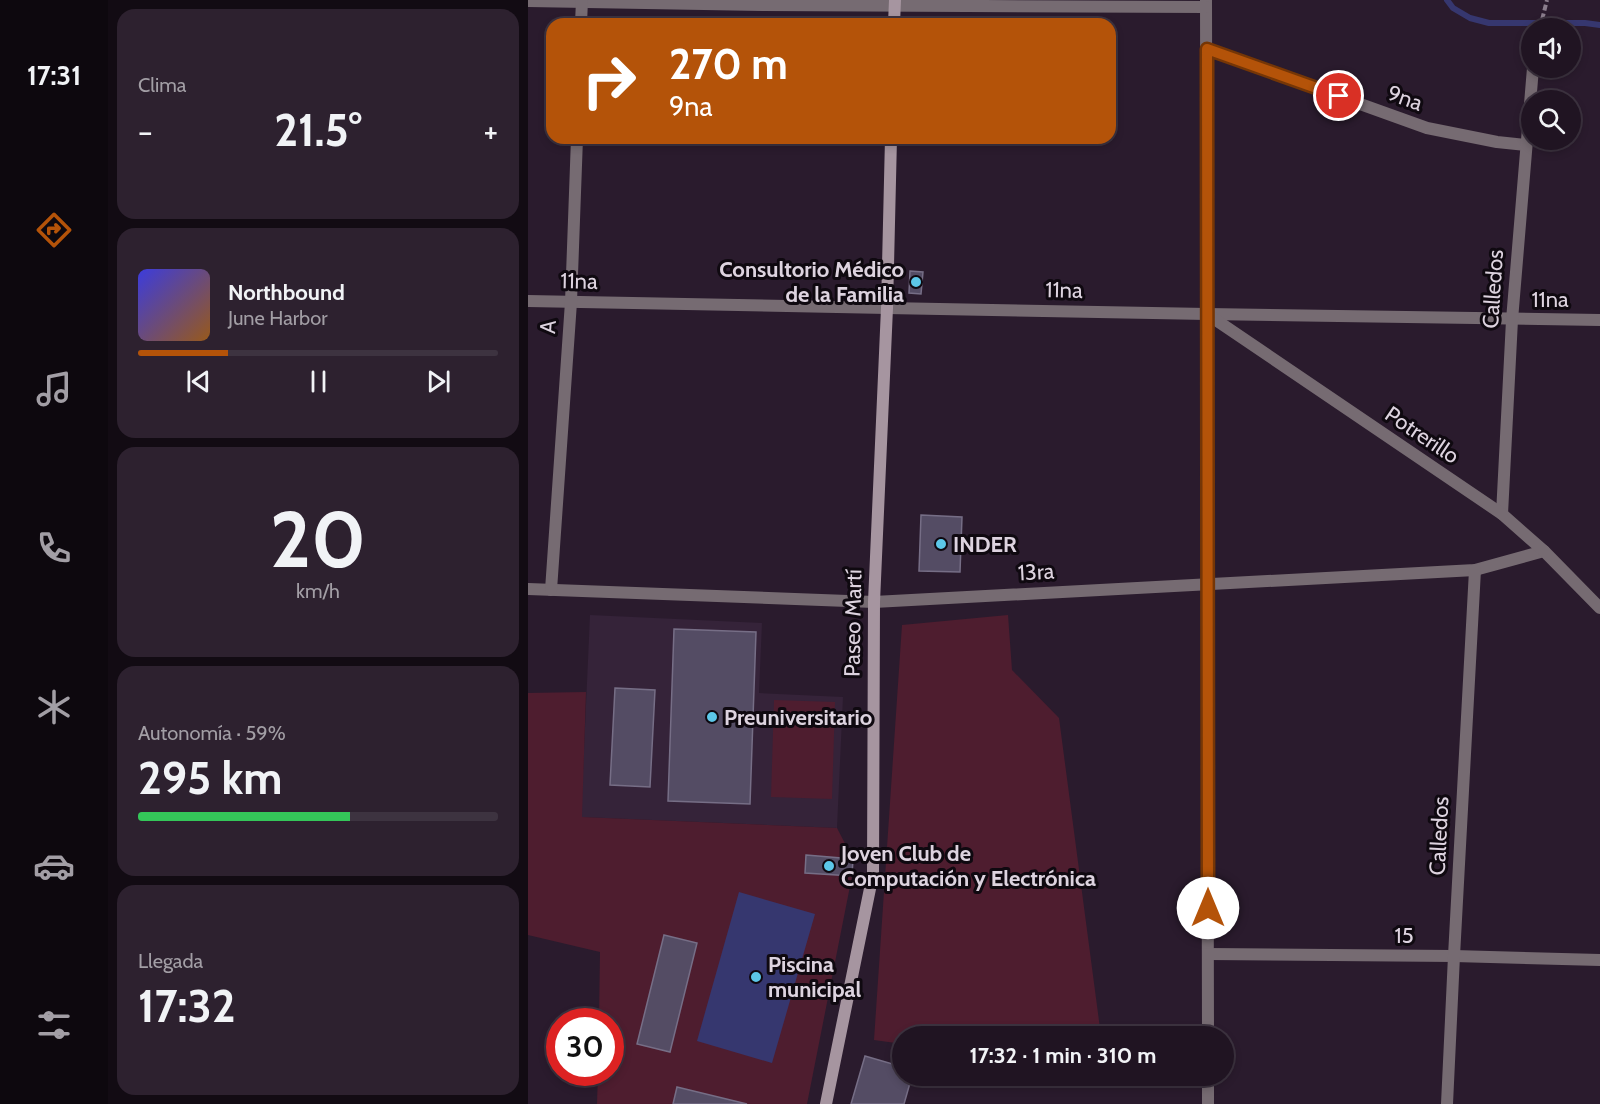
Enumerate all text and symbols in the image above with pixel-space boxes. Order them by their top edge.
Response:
map controls [1521,18,1581,150]
button: sound [1521,18,1581,78]
text: 270 m [669,38,788,90]
icon: right [570,42,648,120]
text: 17:31 [27,59,81,92]
pin [1313,70,1364,121]
text: Clima [138,73,186,97]
icon: arrive [1322,79,1355,112]
street label: 9na [1384,79,1427,117]
text: 9na [669,90,712,123]
button: search [1521,90,1581,150]
text: 21.5° [274,103,362,157]
text: − [138,111,153,151]
text: + [483,111,498,151]
icon: directions [33,209,75,251]
street label: Calledos [1477,249,1509,329]
place label: Consultorio Médico de la Familia [719,256,904,308]
street label: 11na [560,267,598,295]
marker: Consultorio Médico de la Familia [909,275,923,289]
street label: 11na [1045,276,1083,304]
text: Northbound [228,279,345,306]
street label: 11na [1531,286,1569,313]
text: June Harbor [228,306,328,330]
street label: A [534,319,562,335]
icon: previous [182,365,215,398]
icon: pause [302,365,335,398]
icon: next [422,365,455,398]
icon: music [33,368,75,410]
street label: Potrerillo [1380,400,1464,470]
text: 20 [270,492,366,587]
icon: phone [33,527,75,569]
place label: INDER [953,531,1017,558]
marker: INDER [934,537,948,551]
street label: 13ra [1017,558,1055,586]
street label: Paseo Martí [839,569,867,677]
text: km/h [296,579,340,603]
icon: climate [33,686,75,728]
place label: Preuniversitario [724,704,872,731]
marker: Preuniversitario [705,710,719,724]
text: Autonomía · 59% [138,721,286,745]
text: 295 km [138,751,282,805]
street label: Calledos [1423,796,1455,876]
place label: Joven Club de Computación y Electrónica [840,840,1096,892]
icon: car [33,845,75,887]
marker: Joven Club de Computación y Electrónica [822,859,836,873]
position arrow [1176,876,1240,940]
street label: 15 [1394,922,1414,949]
text: Llegada [138,949,203,973]
place label: Piscina municipal [768,951,861,1003]
marker: Piscina municipal [749,970,763,984]
text: 17:32 [138,979,236,1033]
icon: filters [33,1004,75,1046]
speed limit sign: 30 [546,1008,624,1086]
text: 17:32 · 1 min · 310 m [970,1042,1156,1069]

